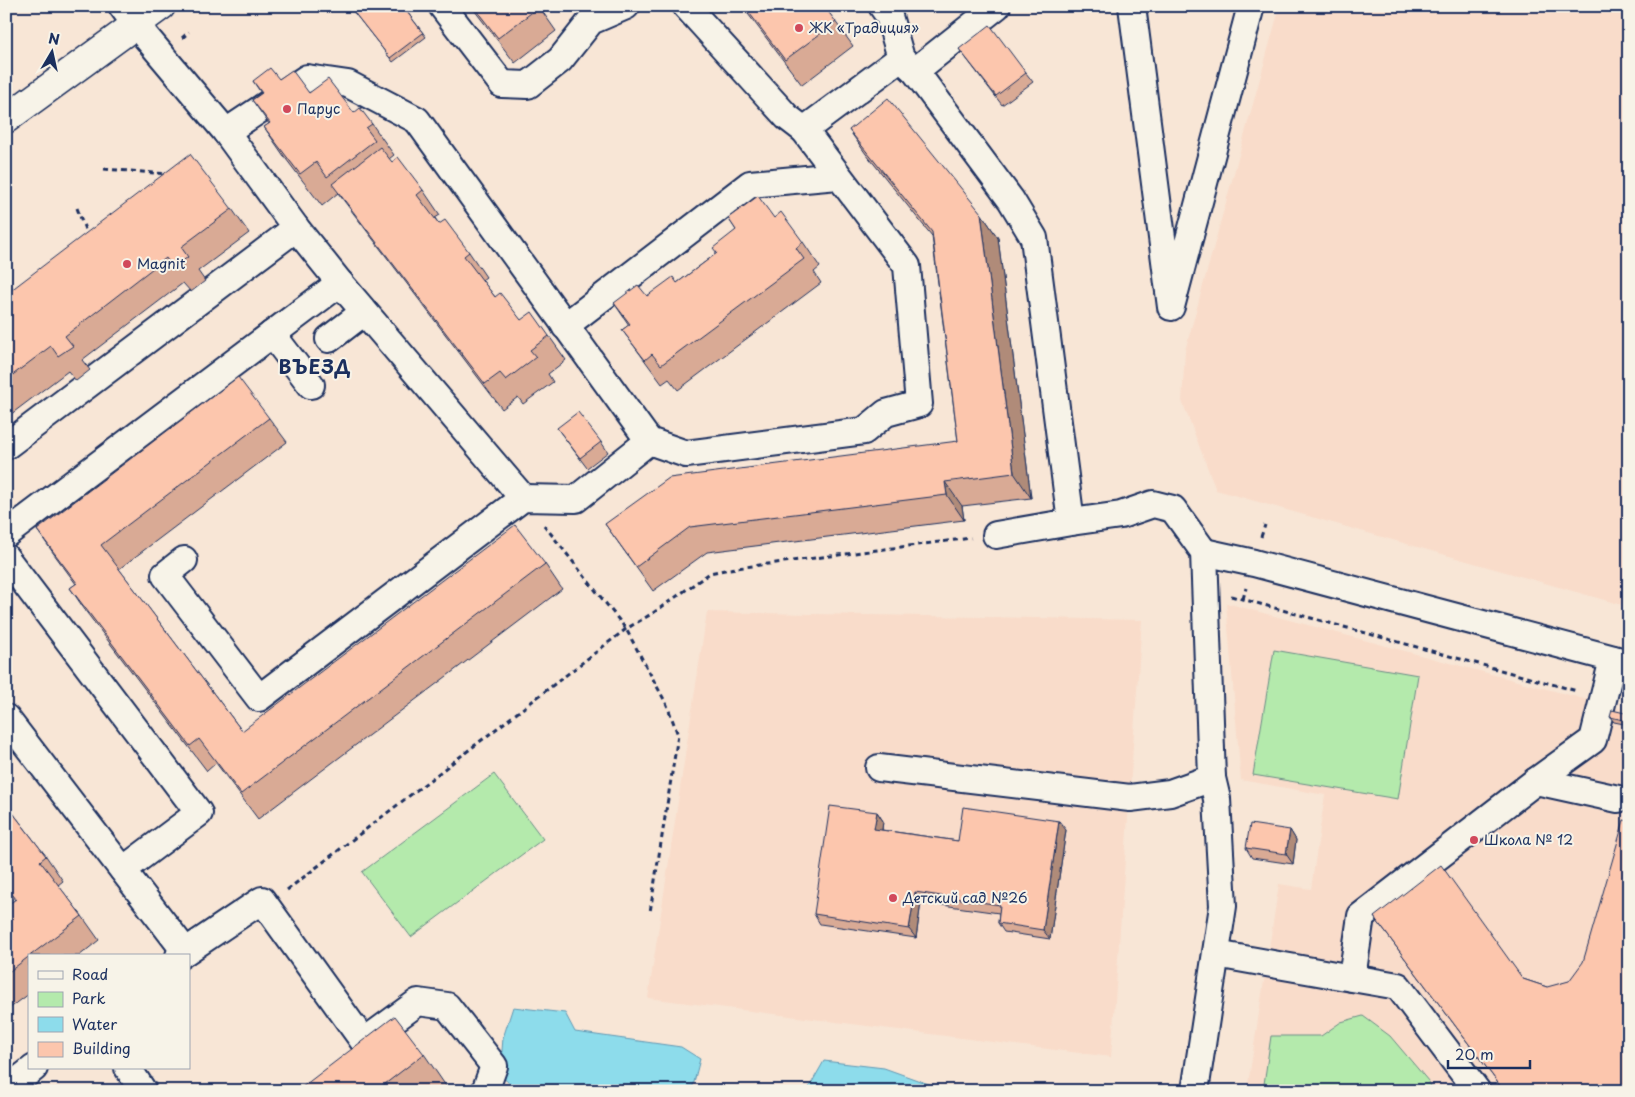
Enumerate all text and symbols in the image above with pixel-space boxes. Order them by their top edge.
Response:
place label: ЖК «Традиция» [808,17,919,38]
marker: ЖК «Традиция» [793,22,805,34]
text: N [47,27,61,50]
north arrow [28,28,78,78]
place label: Парус [297,98,340,119]
marker: Парус [281,103,293,115]
place label: Magnit [137,253,186,274]
marker: Magnit [121,258,133,270]
district label: ВЪЕЗД [278,352,352,380]
place label: Школа № 12 [1484,829,1573,850]
marker: Школа № 12 [1468,834,1480,846]
place label: Детский сад №26 [902,887,1028,908]
marker: Детский сад №26 [887,892,899,904]
legend [28,954,190,1070]
text: Road [72,962,108,985]
text: Park [72,986,106,1009]
text: Water [72,1012,117,1035]
text: Building [72,1036,131,1059]
scale bar [1448,1037,1530,1069]
text: 20 m [1455,1042,1494,1065]

